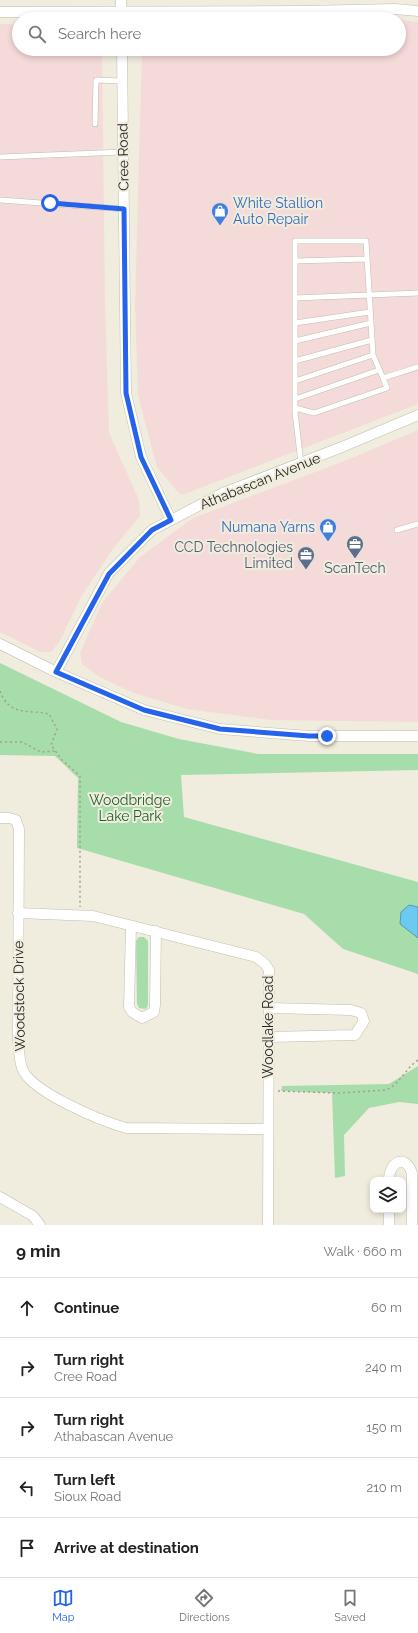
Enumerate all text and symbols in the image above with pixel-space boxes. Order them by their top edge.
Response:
search box [12,12,406,56]
icon: search [26,23,48,45]
text: Search here [58,25,141,43]
street label: Cree Road [114,123,132,191]
route start [41,194,59,212]
place label: White Stallion Auto Repair [233,195,323,227]
shop icon: White Stallion Auto Repair [210,201,230,226]
street label: Athabascan Avenue [197,450,323,512]
shop icon: Numana Yarns [318,517,338,542]
place label: Numana Yarns [221,519,315,535]
office icon: ScanTech [345,534,365,559]
place label: CCD Technologies Limited [174,539,293,571]
office icon: CCD Technologies Limited [296,545,316,570]
place label: ScanTech [324,560,386,576]
route end [318,727,336,745]
park label: Woodbridge Lake Park [89,792,171,824]
street label: Woodstock Drive [10,940,28,1052]
street label: Woodlake Road [260,976,276,1078]
map controls [370,1177,406,1213]
button: layers [370,1177,406,1213]
text: 9 min [16,1241,61,1261]
text: Walk · 660 m [324,1244,402,1259]
icon: ahead [16,1297,38,1319]
text: Continue [54,1299,119,1317]
text: 60 m [371,1300,402,1315]
text: Turn right [54,1351,124,1369]
icon: right [16,1357,38,1379]
text: 240 m [365,1360,402,1375]
text: Cree Road [54,1369,117,1384]
text: Turn right [54,1411,124,1429]
icon: right [16,1417,38,1439]
text: 150 m [366,1420,402,1435]
text: Athabascan Avenue [54,1429,173,1444]
text: Turn left [54,1471,115,1489]
icon: left [16,1477,38,1499]
text: 210 m [366,1480,402,1495]
text: Sioux Road [54,1489,121,1504]
icon: arrive [16,1537,38,1559]
text: Arrive at destination [54,1539,199,1557]
tab: Map [52,1587,75,1624]
tab: Directions [179,1587,230,1624]
tab: Saved [334,1587,366,1624]

